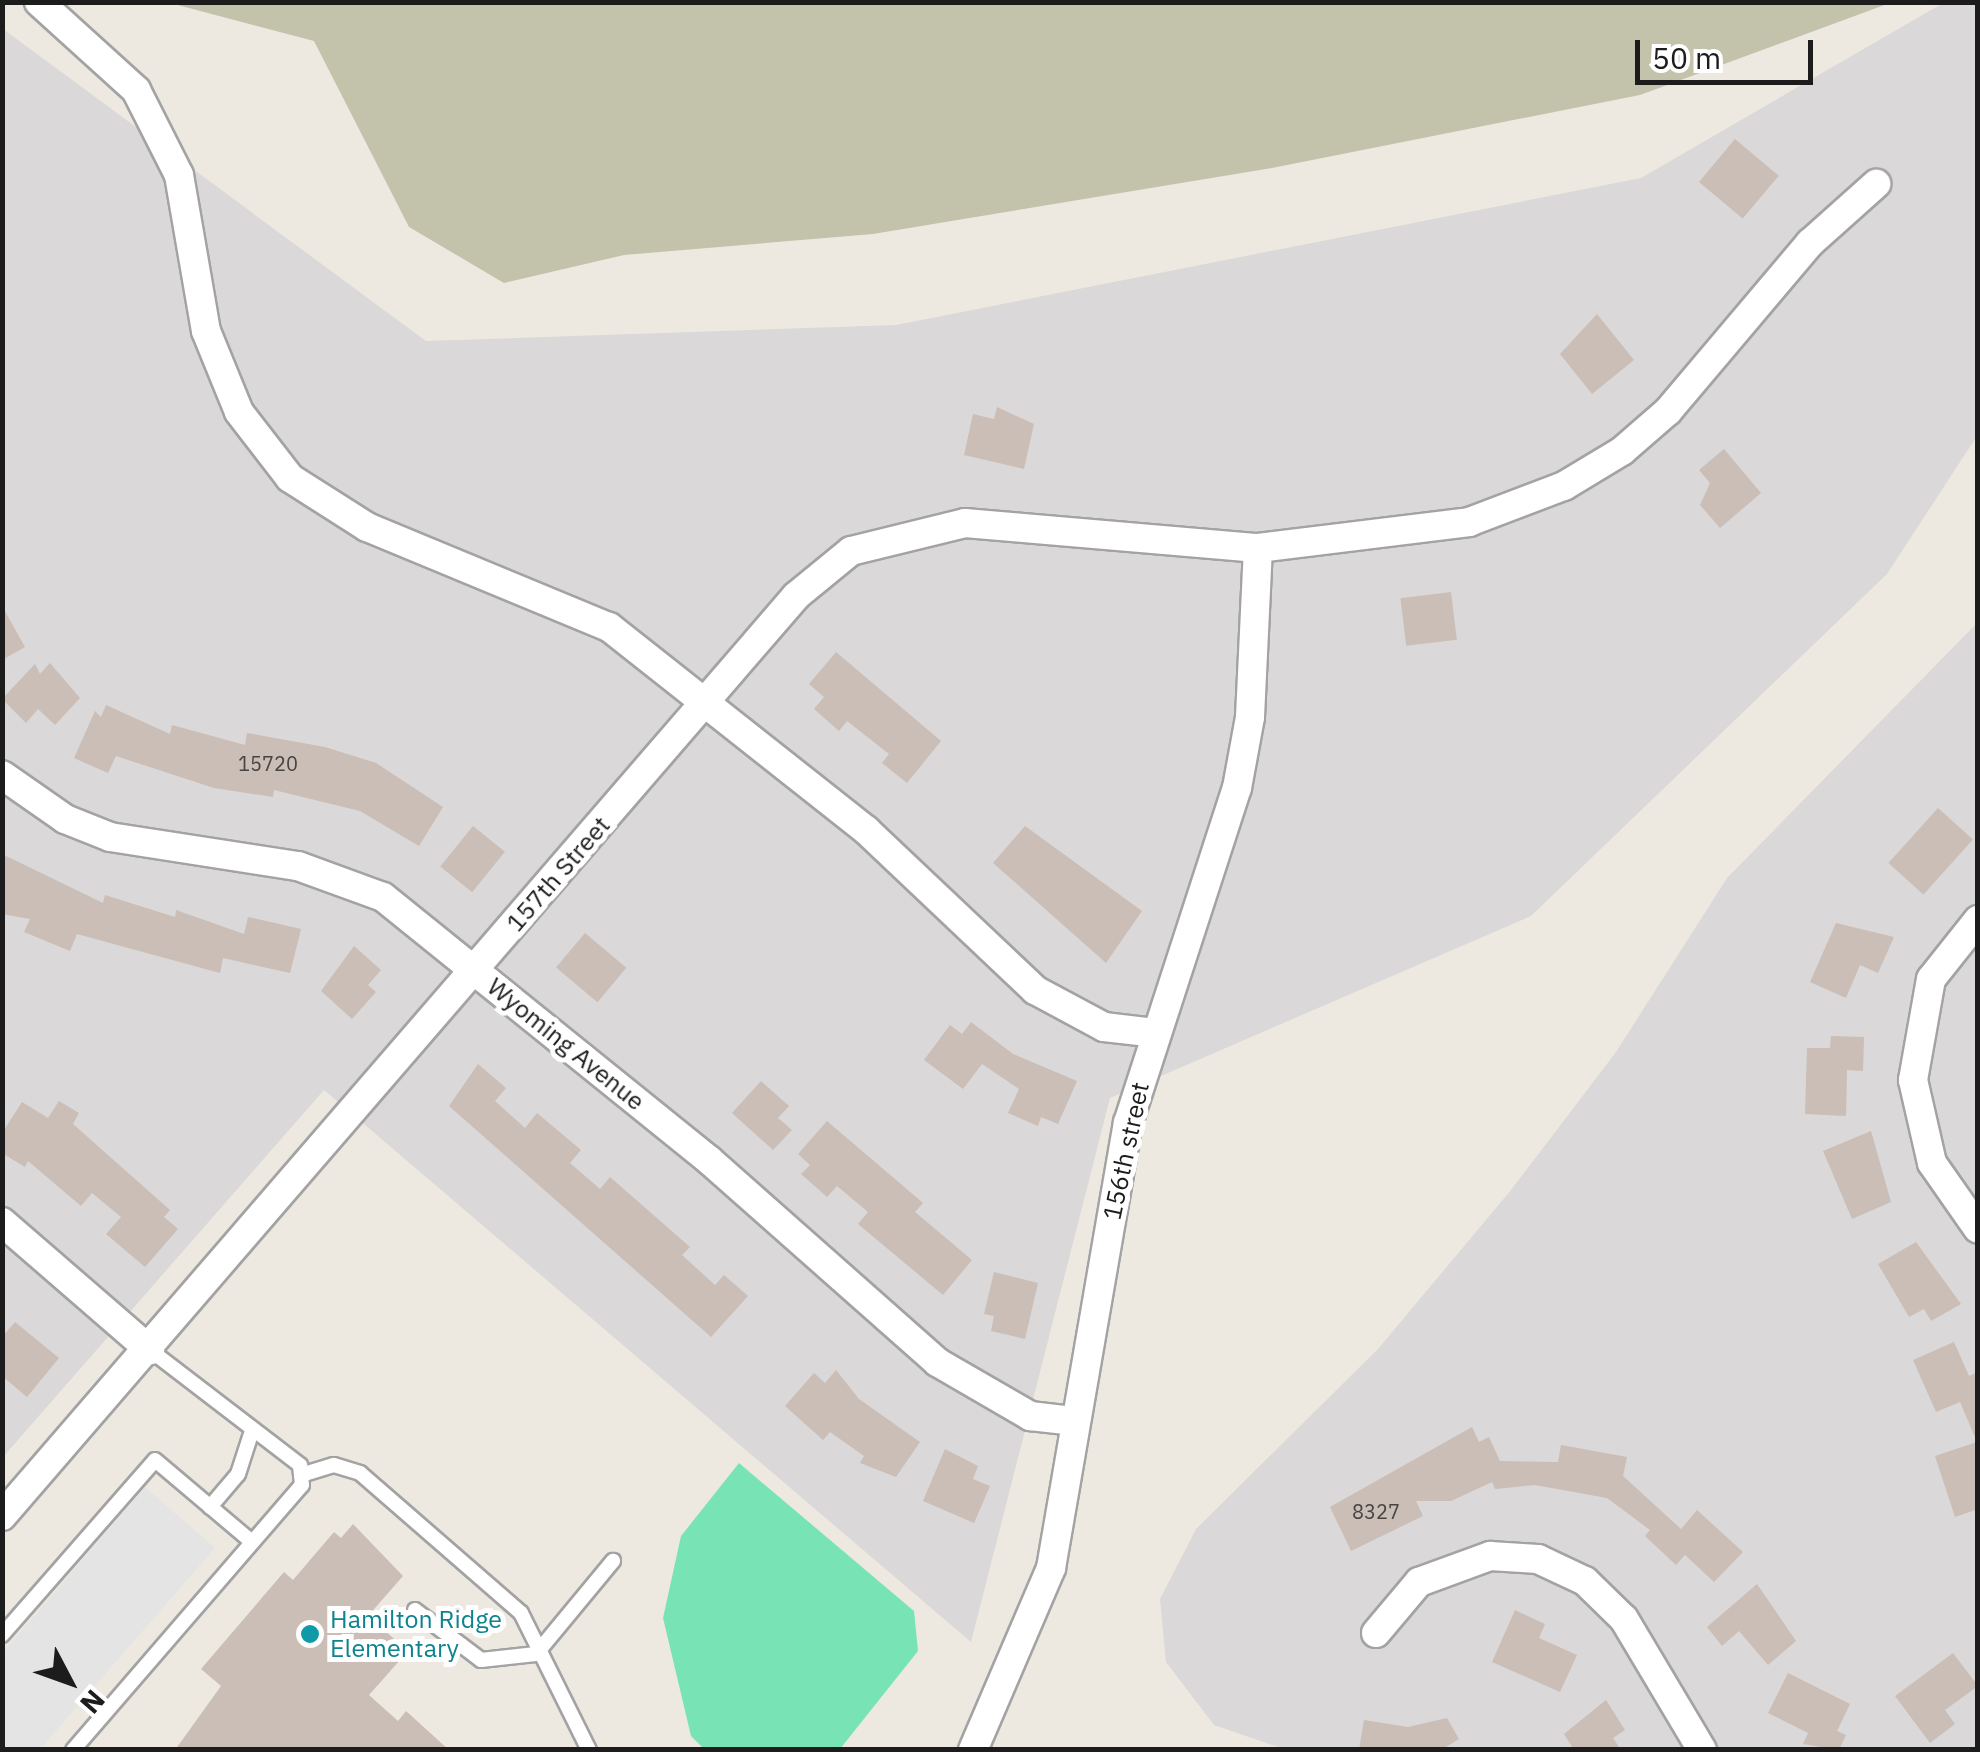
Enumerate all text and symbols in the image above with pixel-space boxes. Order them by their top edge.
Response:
scale bar [1640,20,1818,82]
text: 50 m [1652,38,1721,77]
house number: 15720 [238,751,298,775]
street label: 157th Street [500,810,616,938]
street label: Wyoming Avenue [481,971,651,1117]
street label: 156th street [1097,1079,1155,1223]
house number: 8327 [1352,1499,1400,1523]
place label: Hamilton Ridge Elementary [330,1605,502,1664]
marker: Hamilton Ridge Elementary [299,1623,321,1645]
north arrow [20,1632,120,1732]
text: N [72,1682,114,1722]

